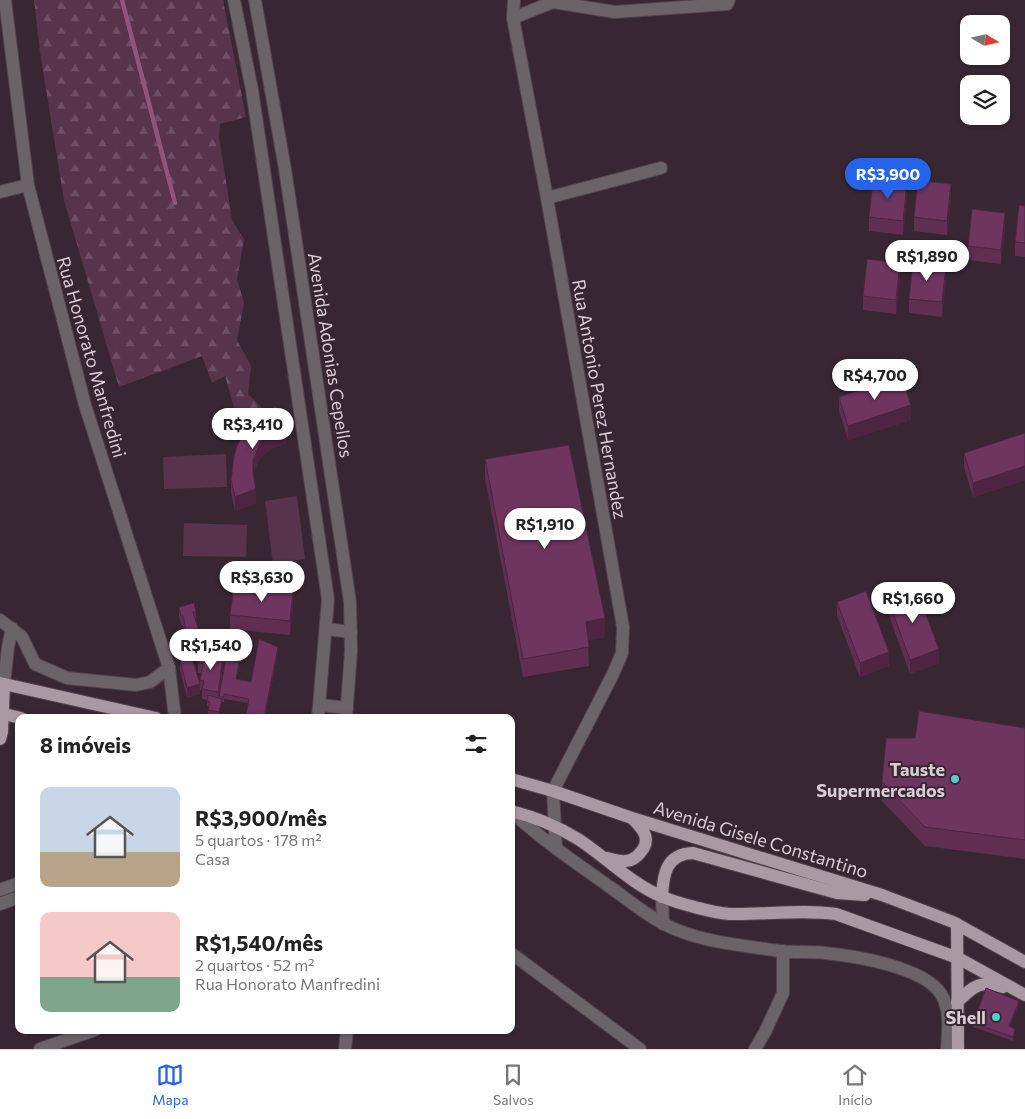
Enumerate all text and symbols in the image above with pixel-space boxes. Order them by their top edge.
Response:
north arrow [960,15,1010,65]
map controls [960,15,1010,125]
button: layers [960,75,1010,125]
pin: R$3,900 [842,158,934,200]
text: R$3,900 [856,164,920,183]
pin: R$1,890 [881,240,973,282]
text: R$1,890 [896,246,958,265]
street label: Avenida Adonias Cepellos [304,251,358,459]
street label: Rua Honorato Manfredini [53,254,131,460]
street label: Rua Antonio Perez Hernandez [568,277,632,521]
pin: R$4,700 [829,358,921,401]
text: R$4,700 [843,365,907,384]
pin: R$3,410 [207,408,299,450]
text: R$3,410 [223,414,283,433]
pin: R$1,910 [499,508,591,550]
text: R$1,910 [515,514,575,533]
pin: R$3,630 [216,560,308,603]
text: R$3,630 [231,567,293,586]
pin: R$1,660 [867,582,959,624]
text: R$1,660 [882,588,944,607]
pin: R$1,540 [165,628,257,671]
text: R$1,540 [180,635,242,654]
icon: filters [462,730,490,758]
text: 8 imóveis [40,732,131,757]
place label: Tauste Supermercados [816,758,945,801]
marker: Tauste Supermercados [949,773,961,785]
street label: Avenida Gisele Constantino [651,796,871,882]
text: R$3,900/mês [195,805,327,830]
icon: home [80,807,140,867]
text: 5 quartos · 178 m² [195,830,322,849]
text: Casa [195,849,230,868]
text: R$1,540/mês [195,930,323,955]
icon: home [80,932,140,992]
text: 2 quartos · 52 m² [195,955,315,974]
text: Rua Honorato Manfredini [195,974,380,993]
place label: Shell [945,1006,986,1028]
marker: Shell [990,1011,1002,1023]
tab: Mapa [152,1061,188,1108]
tab: Salvos [493,1061,534,1108]
tab: Início [838,1061,873,1108]

